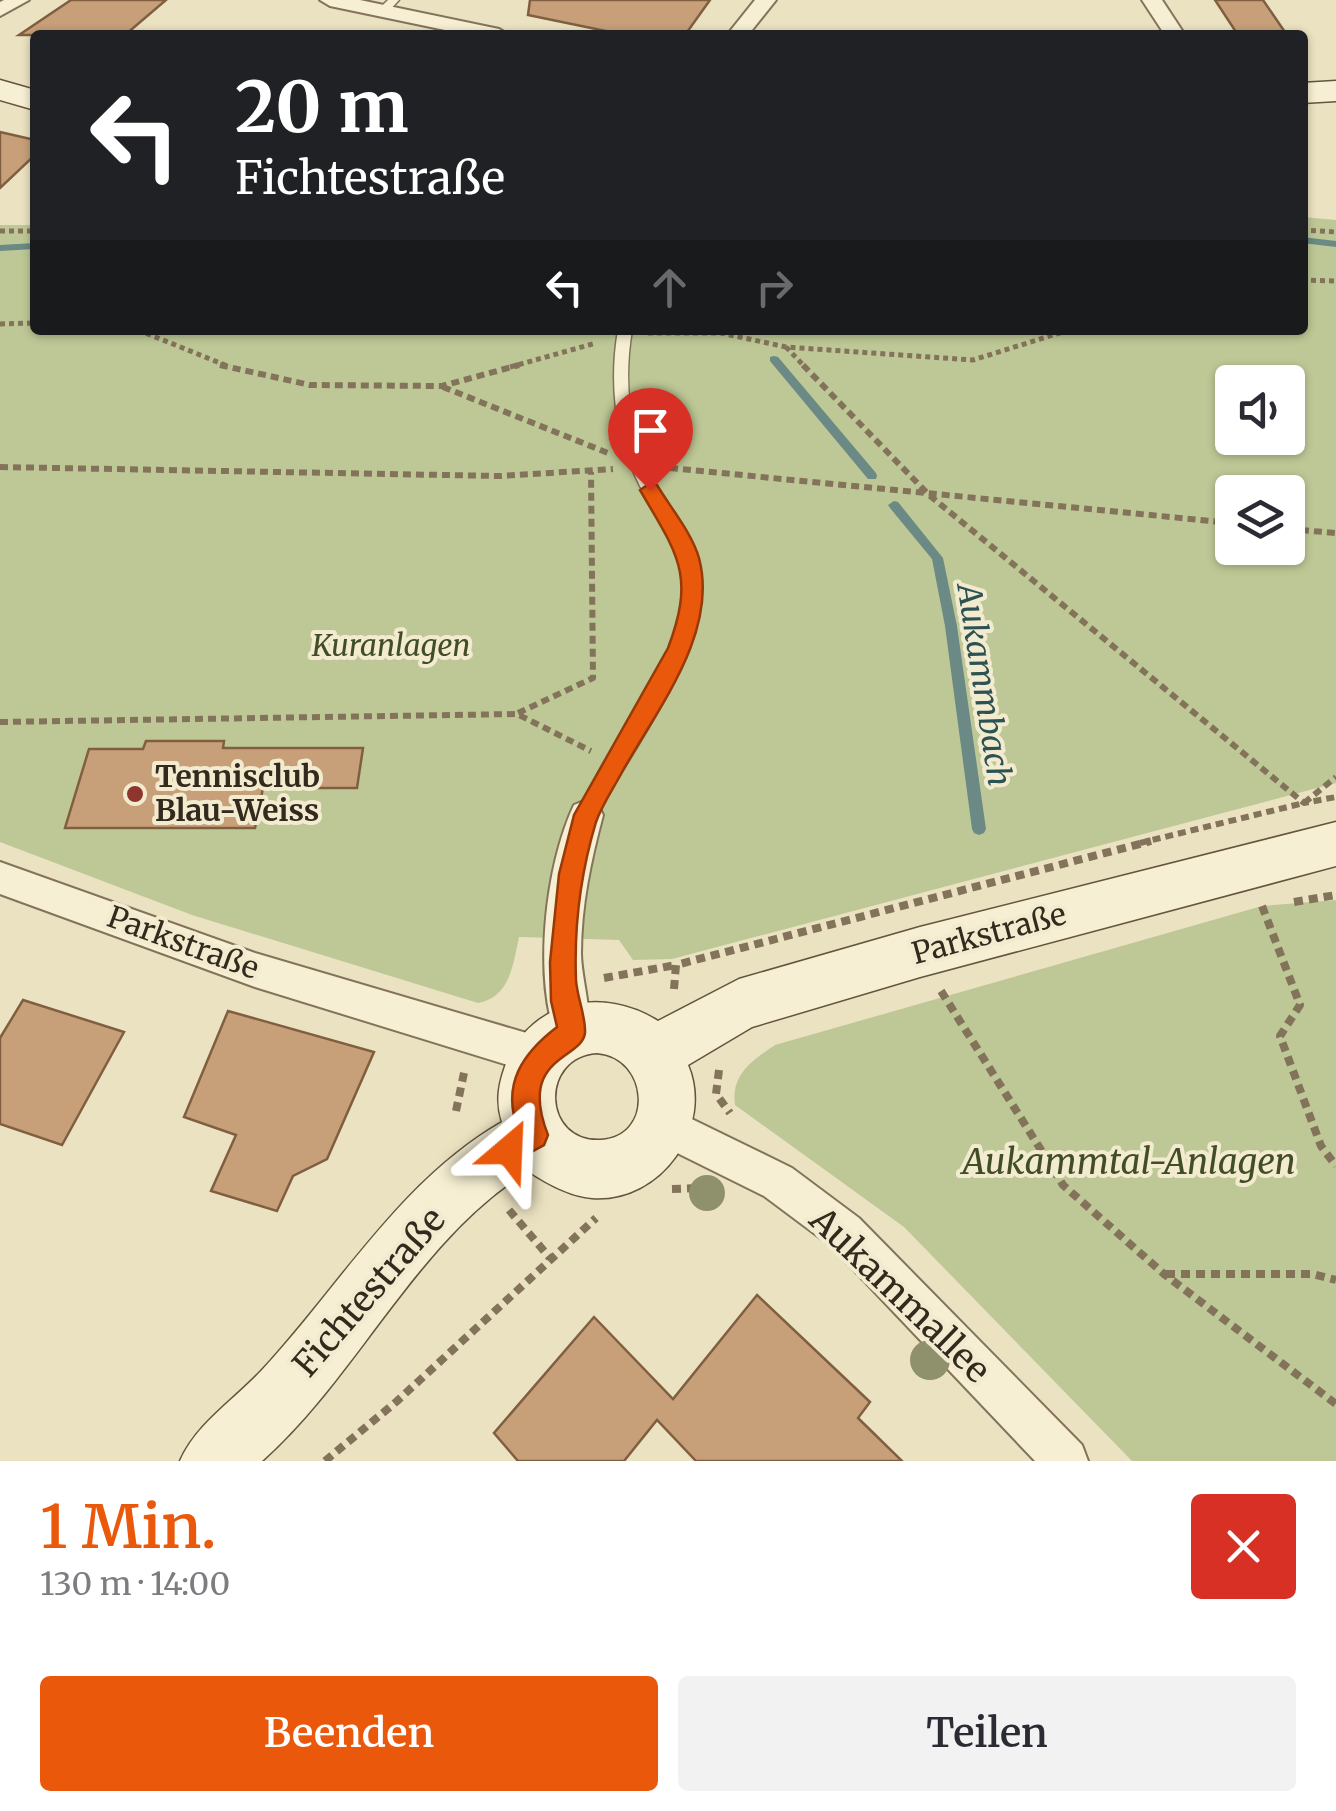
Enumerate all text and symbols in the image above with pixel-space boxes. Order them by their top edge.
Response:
text: 20 m [235,63,409,151]
icon: left [70,70,200,200]
text: Fichtestraße [235,150,505,206]
icon: left [537,260,592,315]
icon: ahead [642,260,697,315]
icon: right [747,260,802,315]
map controls [1215,365,1305,565]
button: sound [1215,365,1305,455]
pin [608,388,693,491]
icon: arrive [623,403,678,458]
button: layers [1215,475,1305,565]
water label: Aukammbach [948,578,1020,789]
park label: Kuranlagen [311,626,470,664]
place label: Tennisclub Blau-Weiss [155,757,320,829]
marker: Tennisclub Blau-Weiss [124,783,146,805]
street label: Parkstraße [907,894,1070,972]
street label: Parkstraße [103,897,264,987]
position arrow [457,1098,561,1202]
park label: Aukammtal-Anlagen [959,1140,1296,1184]
street label: Aukammallee [800,1197,999,1392]
street label: Fichtestraße [283,1198,455,1386]
text: 1 Min. [40,1489,216,1564]
button: close [1191,1494,1296,1599]
text: 130 m · 14:00 [40,1564,230,1604]
button: Beenden [40,1676,658,1791]
button: Teilen [678,1676,1296,1791]

